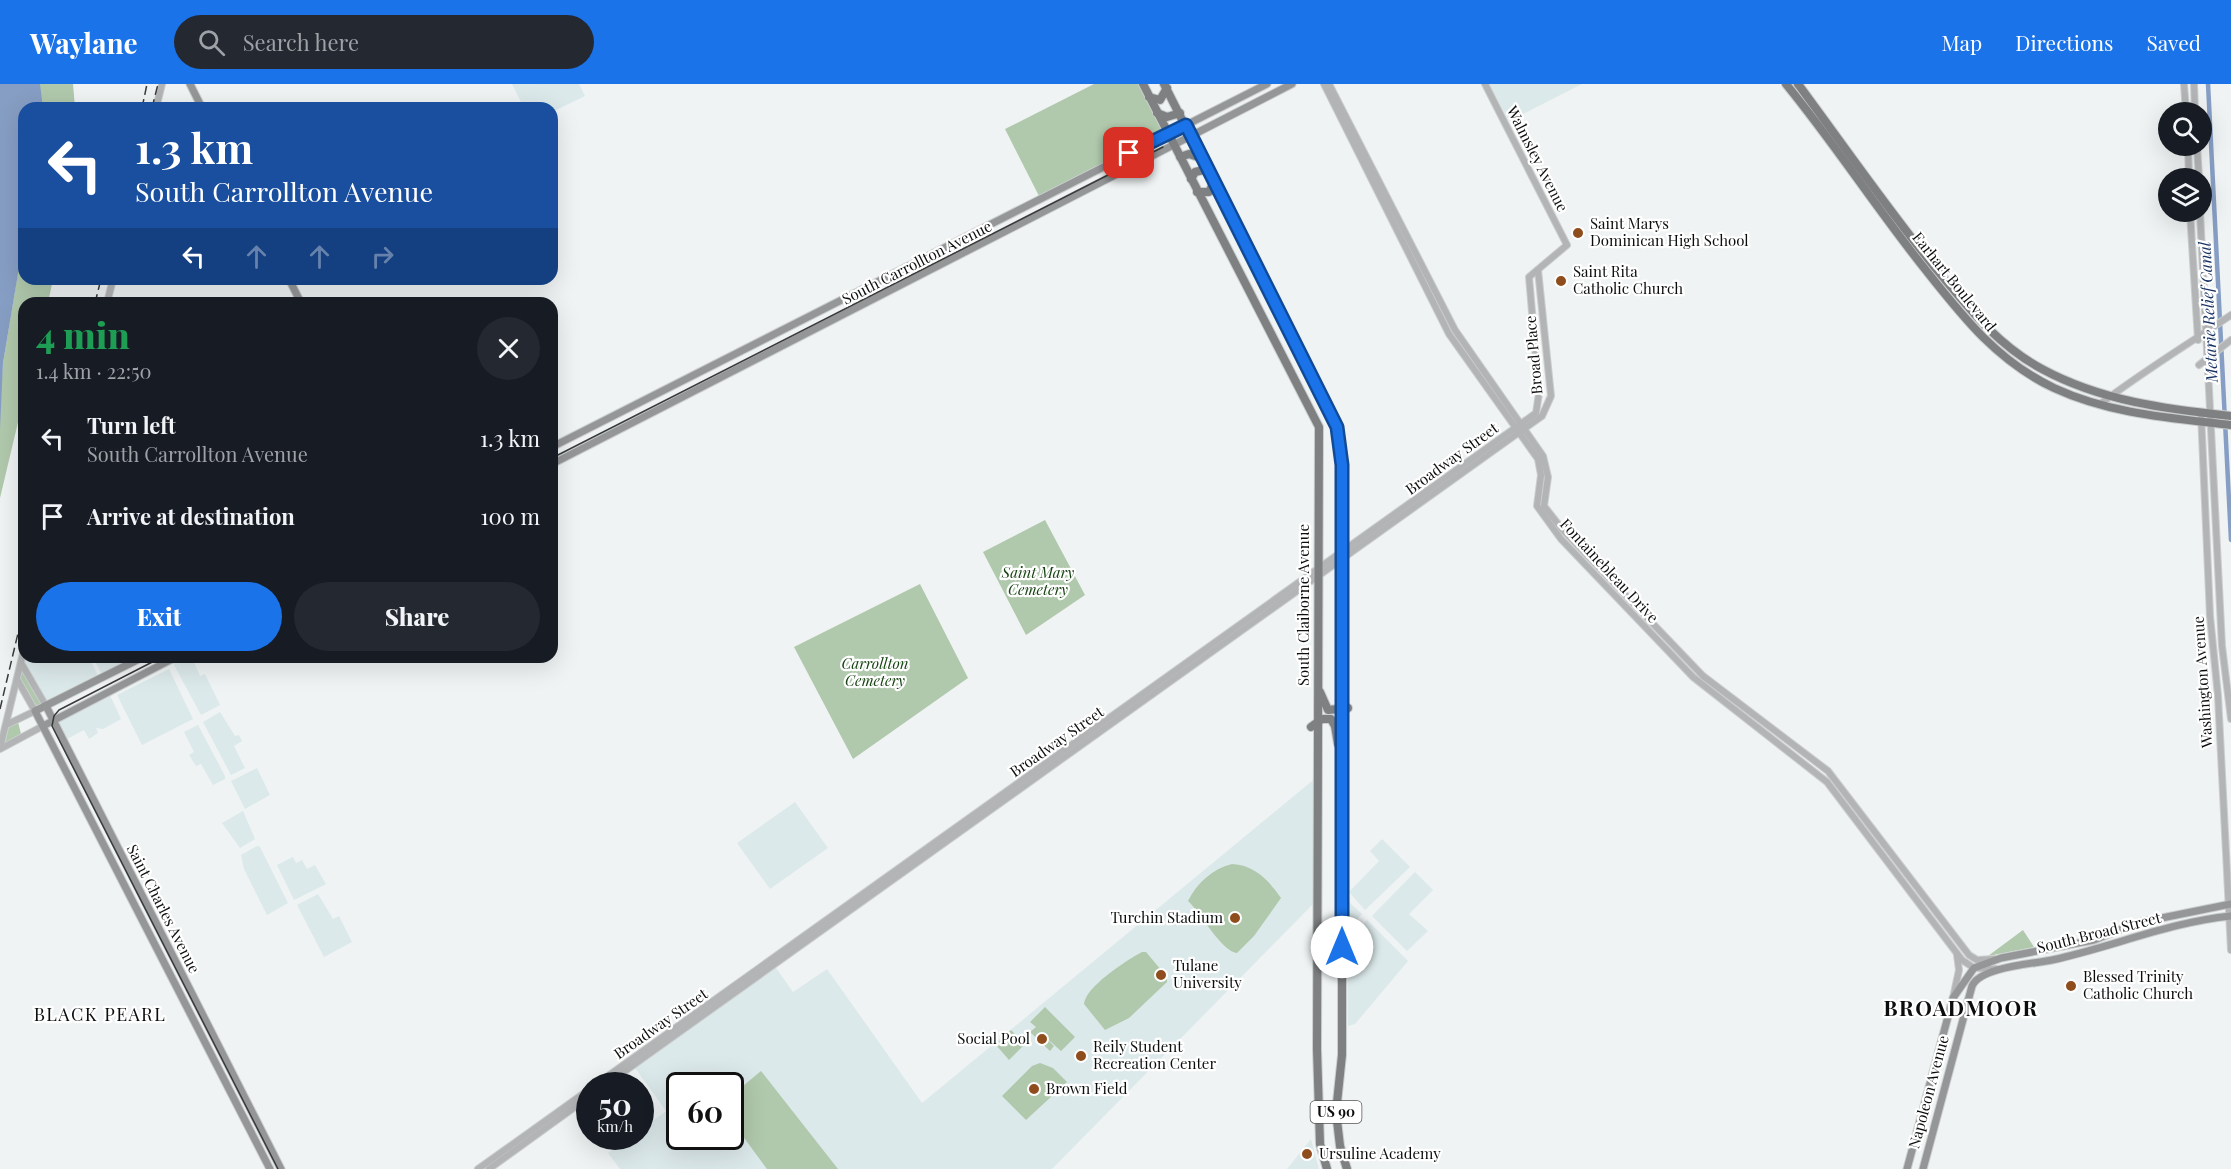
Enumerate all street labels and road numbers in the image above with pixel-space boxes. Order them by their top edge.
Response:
street label: Walmsley Avenue [1502,101,1573,215]
street label: South Carrollton Avenue [838,216,995,309]
street label: Earhart Boulevard [1908,227,2001,335]
street label: Broad Place [1520,315,1546,395]
street label: Broadway Street [1401,417,1502,499]
street label: Fontainebleau Drive [1556,514,1663,627]
street label: South Claiborne Avenue [1293,524,1313,686]
street label: Washington Avenue [2187,615,2217,750]
street label: Broadway Street [1006,701,1108,781]
street label: Saint Charles Avenue [123,841,205,976]
street label: South Broad Street [2035,907,2163,957]
street label: Broadway Street [610,983,712,1063]
street label: Napoleon Avenue [1903,1033,1953,1150]
road number: US 90 [1310,1101,1362,1123]

